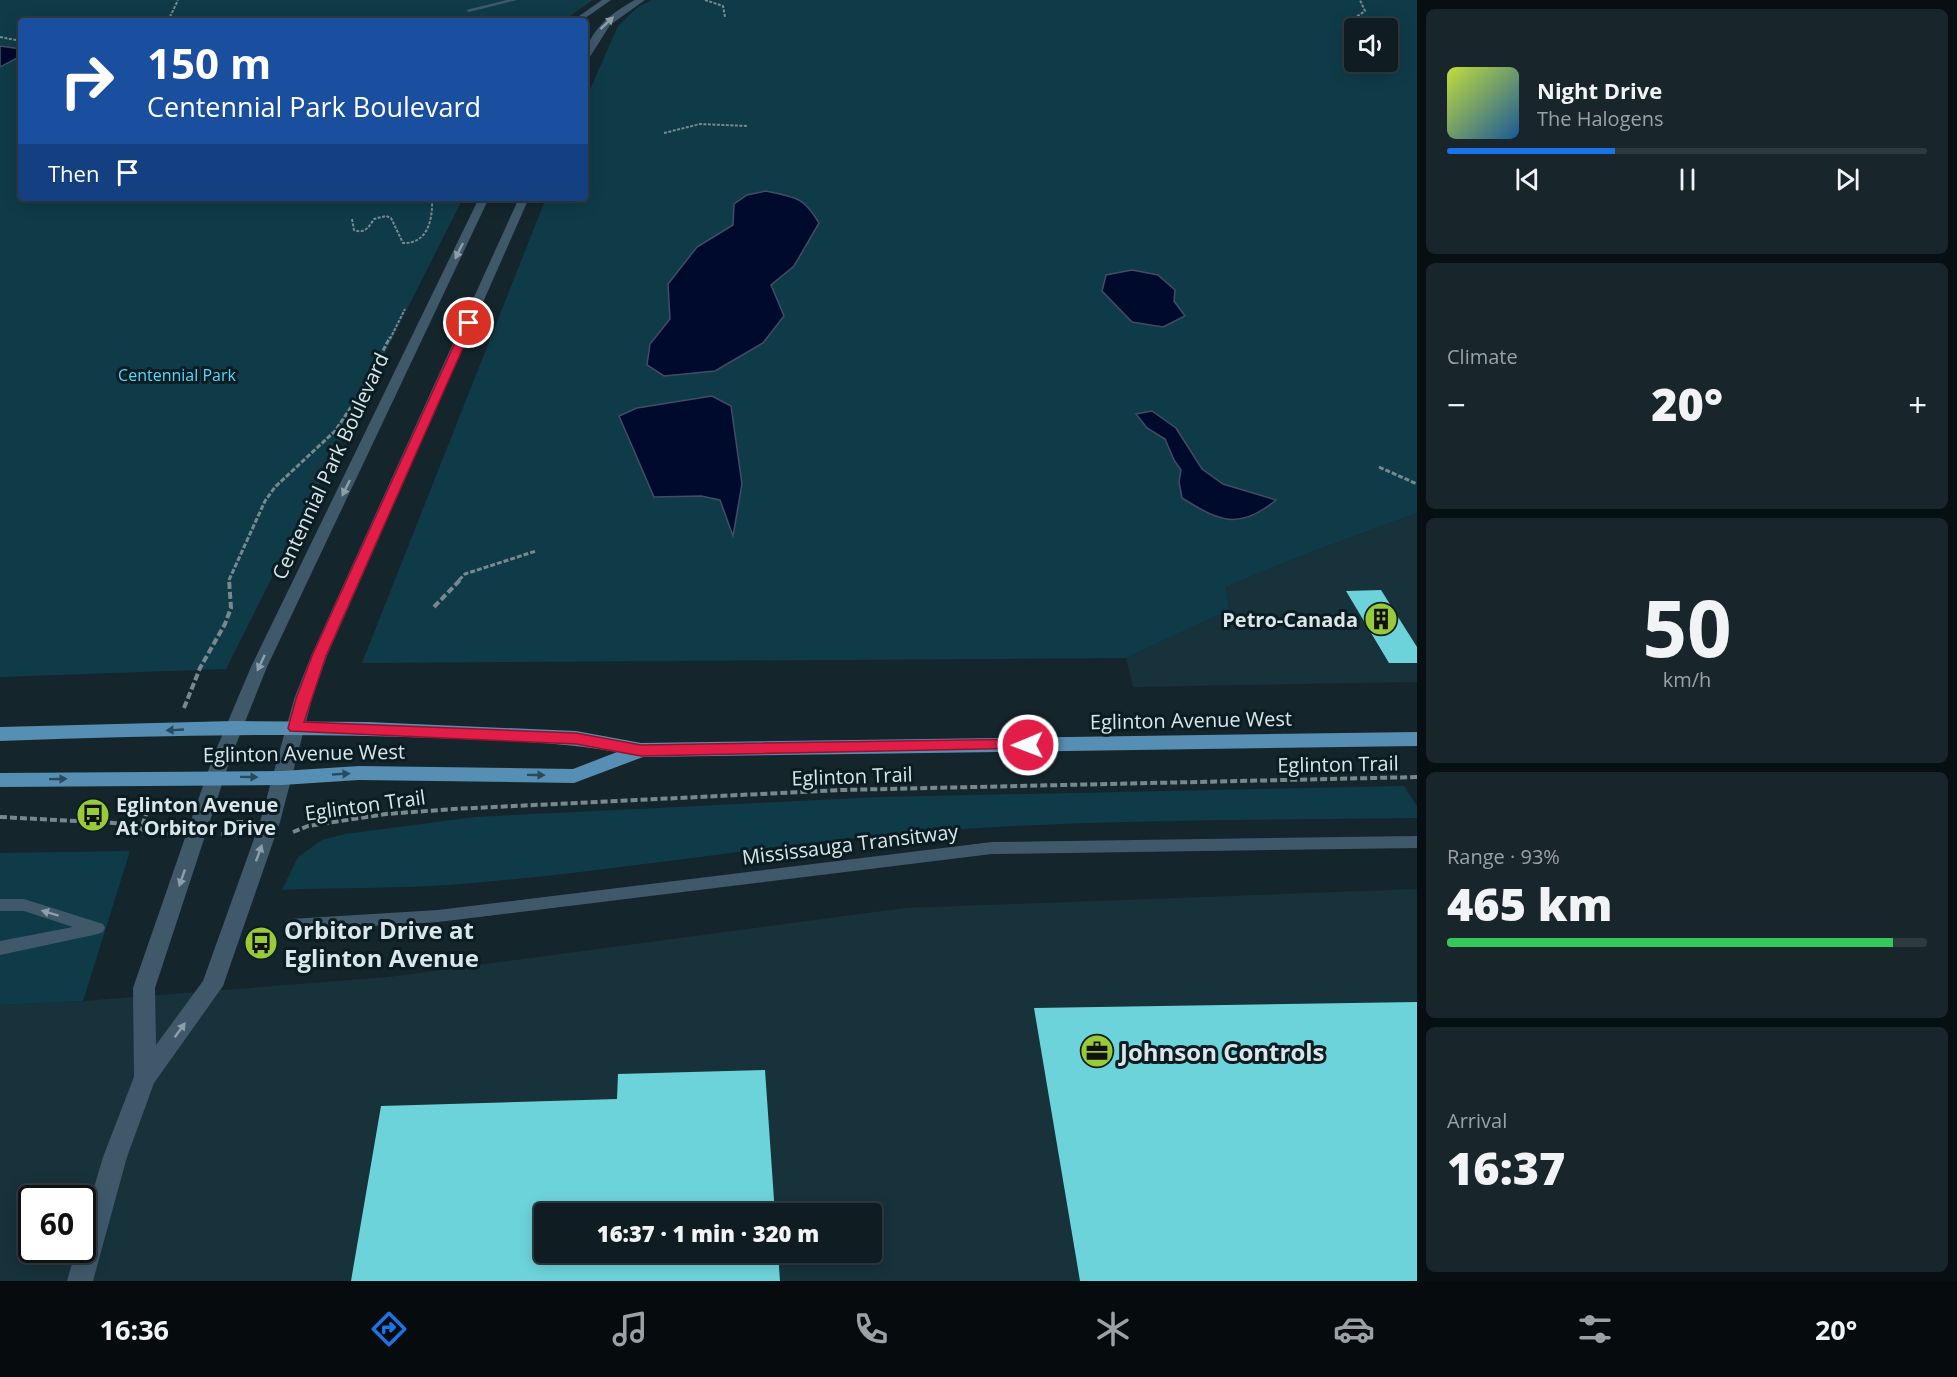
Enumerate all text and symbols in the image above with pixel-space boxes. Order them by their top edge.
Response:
one-way arrow [599,16,614,30]
map controls [1344,18,1398,72]
button: sound [1344,18,1398,72]
text: 150 m [147,34,271,91]
icon: right [48,42,126,120]
text: Night Drive [1537,75,1662,105]
text: Centennial Park Boulevard [147,88,481,125]
text: The Halogens [1537,105,1664,132]
icon: arrive [111,156,144,189]
text: Then [48,158,99,188]
icon: previous [1511,163,1544,196]
icon: pause [1671,163,1704,196]
icon: next [1831,163,1864,196]
one-way arrow [454,242,463,259]
pin [443,297,494,348]
icon: arrive [452,306,485,339]
text: Climate [1447,343,1518,370]
street label: Centennial Park Boulevard [265,348,395,584]
park label: Centennial Park [118,364,236,386]
text: 20° [1651,373,1723,434]
text: − [1447,382,1466,427]
text: + [1908,382,1927,427]
one-way arrow [342,479,351,496]
text: 50 [1642,574,1732,680]
building icon: Petro-Canada [1363,601,1399,637]
place label: Petro-Canada [1222,606,1358,633]
one-way arrow [257,655,266,672]
text: km/h [1663,666,1711,693]
street label: Eglinton Avenue West [1090,705,1292,735]
position arrow [996,713,1060,777]
one-way arrow [165,725,184,734]
street label: Eglinton Avenue West [203,738,405,768]
street label: Eglinton Trail [1277,749,1399,779]
street label: Eglinton Trail [791,760,913,792]
one-way arrow [331,770,350,779]
one-way arrow [526,770,545,780]
one-way arrow [240,772,259,782]
one-way arrow [49,774,68,784]
street label: Eglinton Trail [303,783,427,827]
place label: Eglinton Avenue At Orbitor Drive [116,791,278,841]
bus stop icon: Eglinton Avenue At Orbitor Drive [75,797,111,833]
street label: Mississauga Transitway [740,817,961,871]
text: Range · 93% [1447,843,1560,870]
one-way arrow [255,844,265,862]
one-way arrow [176,869,186,887]
text: 465 km [1447,873,1612,934]
one-way arrow [41,908,59,917]
place label: Orbitor Drive at Eglinton Avenue [284,913,479,974]
bus stop icon: Orbitor Drive at Eglinton Avenue [243,925,279,961]
one-way arrow [174,1022,186,1038]
office icon: Johnson Controls [1079,1033,1115,1069]
place label: Johnson Controls [1118,1035,1325,1068]
text: Arrival [1447,1107,1507,1134]
text: 16:37 [1447,1137,1565,1198]
speed limit sign: 60 [18,1185,96,1263]
text: 16:37 · 1 min · 320 m [597,1218,819,1248]
icon: directions [368,1308,410,1350]
icon: music [609,1308,651,1350]
icon: phone [850,1308,892,1350]
icon: climate [1092,1308,1134,1350]
icon: car [1333,1308,1375,1350]
icon: filters [1574,1308,1616,1350]
text: 16:36 [100,1311,169,1348]
text: 20° [1815,1311,1857,1348]

